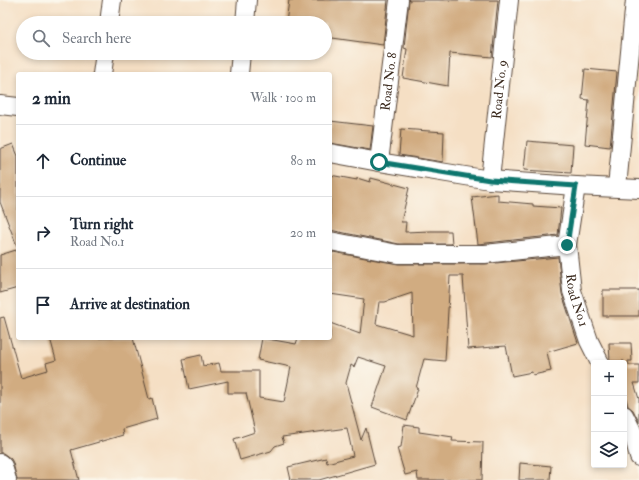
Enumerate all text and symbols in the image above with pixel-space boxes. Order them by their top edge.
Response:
search box [16,16,332,60]
icon: search [30,27,52,49]
text: Search here [62,29,131,48]
street label: Road No. 8 [377,51,400,112]
street label: Road No. 9 [488,59,511,120]
text: 2 min [32,88,71,109]
text: Walk · 100 m [250,90,316,106]
icon: ahead [32,150,54,172]
text: Continue [70,151,126,170]
text: 80 m [290,153,316,169]
route start [370,153,388,171]
text: Turn right [70,215,133,234]
icon: right [32,222,54,244]
text: 20 m [290,225,316,241]
text: Road No.1 [70,234,125,250]
route end [558,236,576,254]
street label: Road No.1 [562,273,592,329]
icon: arrive [32,294,54,316]
text: Arrive at destination [70,295,190,314]
map controls [591,360,627,468]
button: + [591,360,627,396]
button: − [591,396,627,432]
button: layers [591,432,627,468]

